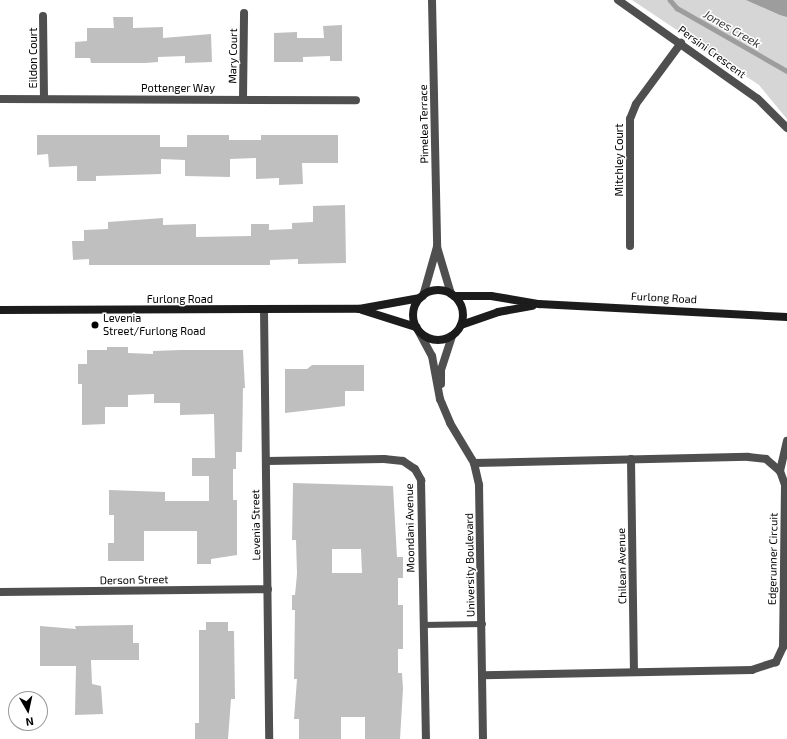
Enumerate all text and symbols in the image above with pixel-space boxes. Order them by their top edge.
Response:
water label: Jones Creek [701,7,763,51]
street label: Persini Crescent [676,23,748,81]
street label: Eildon Court [26,28,40,88]
street label: Mary Court [226,28,240,84]
street label: Pottenger Way [141,81,215,95]
street label: Pimelea Terrace [417,84,431,164]
street label: Mitchley Court [612,123,626,197]
street label: Furlong Road [631,290,697,306]
street label: Furlong Road [147,292,213,306]
place label: Levenia Street/Furlong Road [103,312,206,338]
marker: Levenia Street/Furlong Road [90,320,100,330]
street label: Moondani Avenue [403,483,417,573]
street label: Levenia Street [249,489,263,561]
street label: University Boulevard [462,513,478,617]
street label: Edgerunner Circuit [766,513,780,605]
street label: Chilean Avenue [615,528,629,604]
street label: Derson Street [99,573,169,587]
north arrow [8,691,48,731]
text: N [25,715,35,729]

